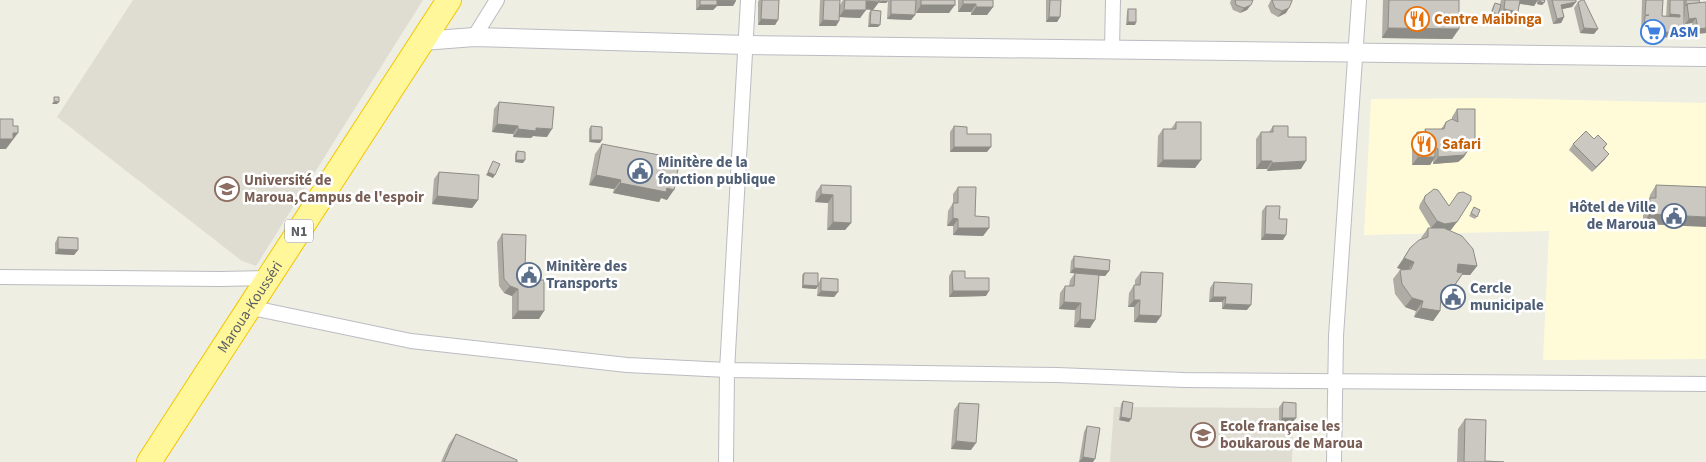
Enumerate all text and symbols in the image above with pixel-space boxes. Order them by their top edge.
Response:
restaurant icon: Centre Maibinga [1404,6,1430,32]
place label: Centre Maibinga [1434,9,1542,30]
supermarket icon: ASM [1640,19,1666,45]
place label: ASM [1669,22,1698,43]
restaurant icon: Safari [1411,131,1437,157]
place label: Safari [1442,134,1481,155]
place label: Minitère de la fonction publique [658,152,776,190]
public building icon: Minitère de la fonction publique [627,158,653,184]
place label: Université de Maroua,Campus de l'espoir [244,170,424,208]
school or university icon: Université de Maroua,Campus de l'espoir [214,176,240,202]
place label: Hôtel de Ville de Maroua [1569,197,1656,235]
public building icon: Hôtel de Ville de Maroua [1661,203,1687,229]
road number: N1 [285,220,313,242]
place label: Minitère des Transports [546,256,627,294]
street label: Maroua-Kousséri [213,257,288,357]
public building icon: Minitère des Transports [516,262,542,288]
place label: Cercle municipale [1470,278,1544,316]
public building icon: Cercle municipale [1440,284,1466,310]
place label: Ecole française les boukarous de Maroua [1220,416,1363,454]
school or university icon: Ecole française les boukarous de Maroua [1190,422,1216,448]

